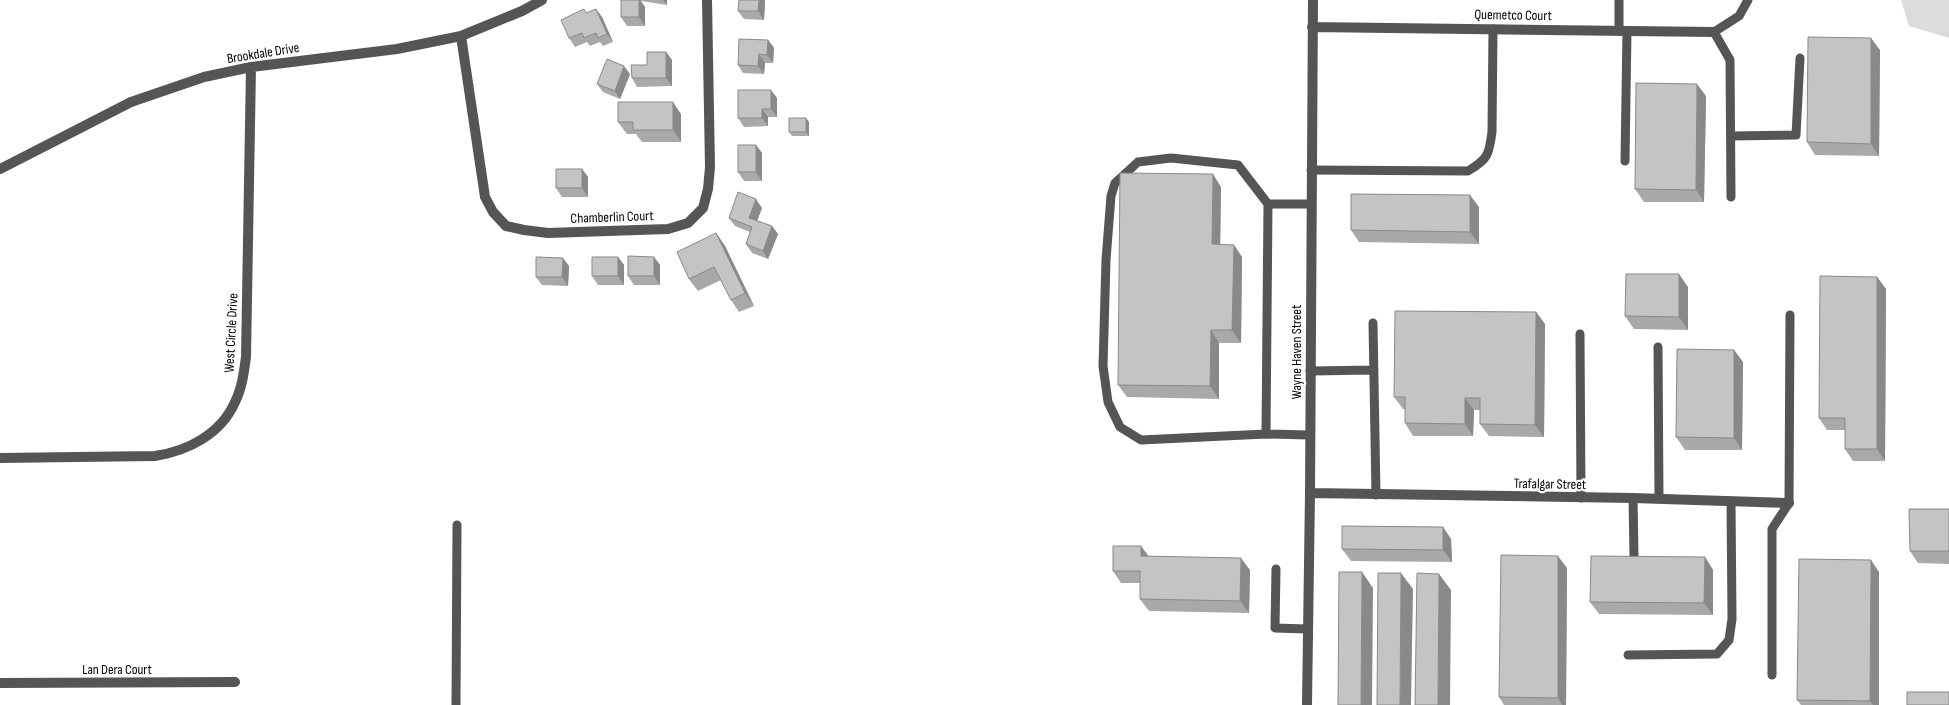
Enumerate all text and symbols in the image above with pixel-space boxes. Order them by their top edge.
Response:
street label: Quemetco Court [1474,6,1552,24]
street label: Brookdale Drive [226,39,300,67]
street label: Chamberlin Court [570,207,654,227]
street label: West Circle Drive [220,293,242,373]
street label: Wayne Haven Street [1288,305,1305,399]
street label: Trafalgar Street [1514,475,1586,493]
street label: Lan Dera Court [82,661,152,678]

